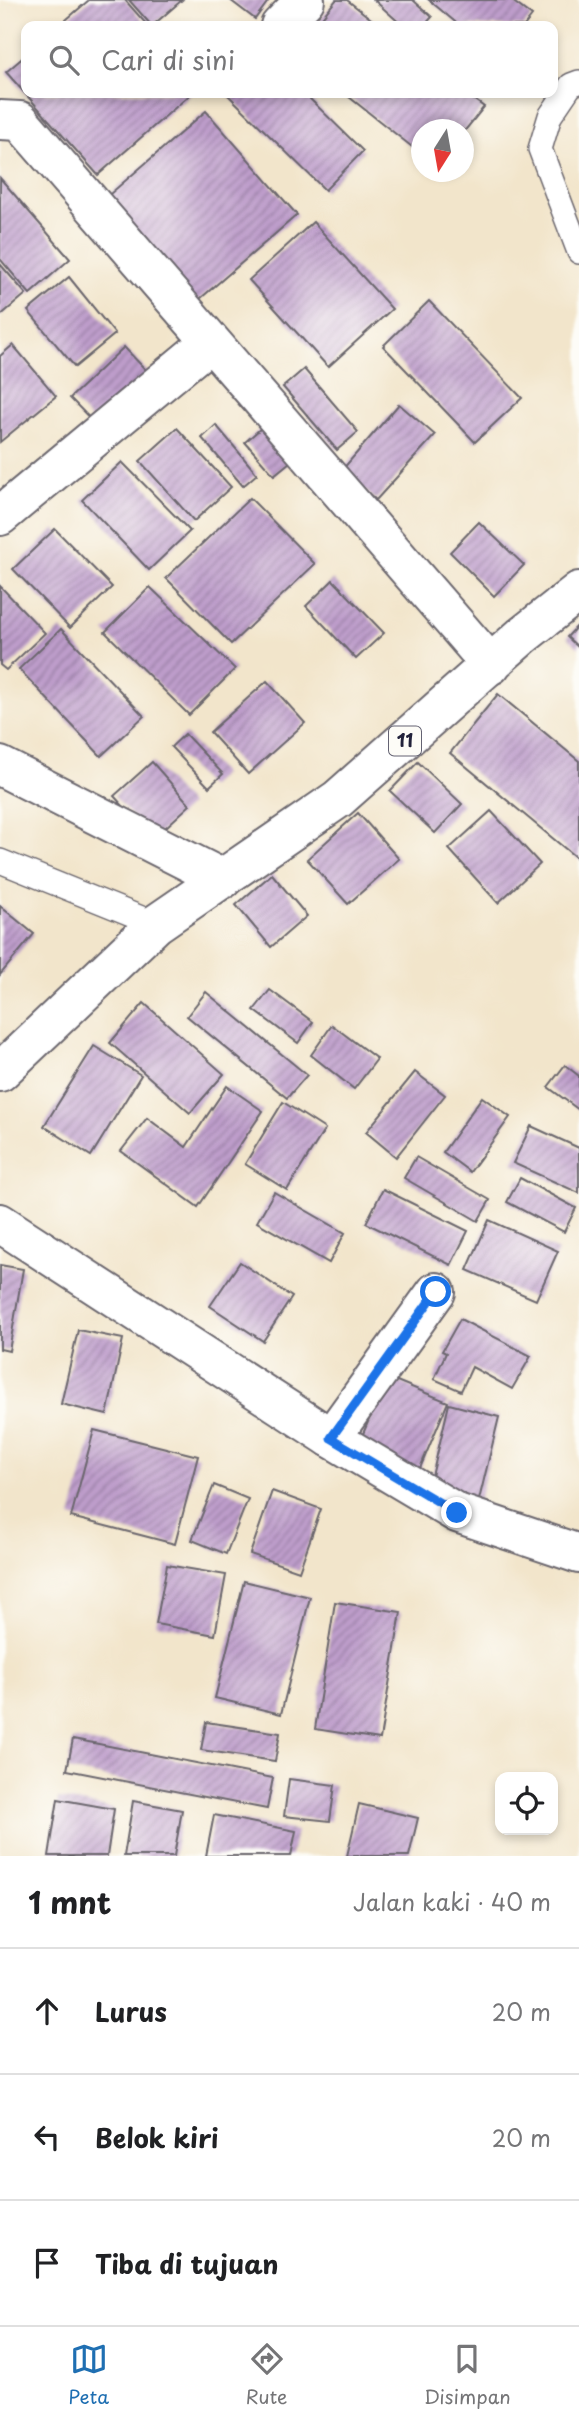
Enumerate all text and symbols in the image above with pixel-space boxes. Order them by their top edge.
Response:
search box [21,21,558,98]
text: Cari di sini [101,40,235,79]
icon: search [45,41,83,79]
north arrow [411,119,474,182]
road number: 11 [389,726,421,756]
route start [420,1276,451,1307]
route end [441,1497,472,1528]
map controls [495,1772,558,1835]
button: locate [495,1772,558,1835]
text: 1 mnt [28,1879,111,1924]
text: Jalan kaki · 40 m [353,1884,551,1919]
icon: ahead [28,1992,66,2030]
text: Lurus [95,1992,167,2031]
text: 20 m [492,1994,551,2029]
icon: left [28,2118,66,2156]
text: Belok kiri [95,2118,218,2157]
text: 20 m [492,2120,551,2155]
icon: arrive [28,2244,66,2282]
text: Tiba di tujuan [95,2244,279,2283]
tab: Peta [68,2340,109,2410]
tab: Rute [246,2340,287,2410]
tab: Disimpan [424,2340,511,2410]

